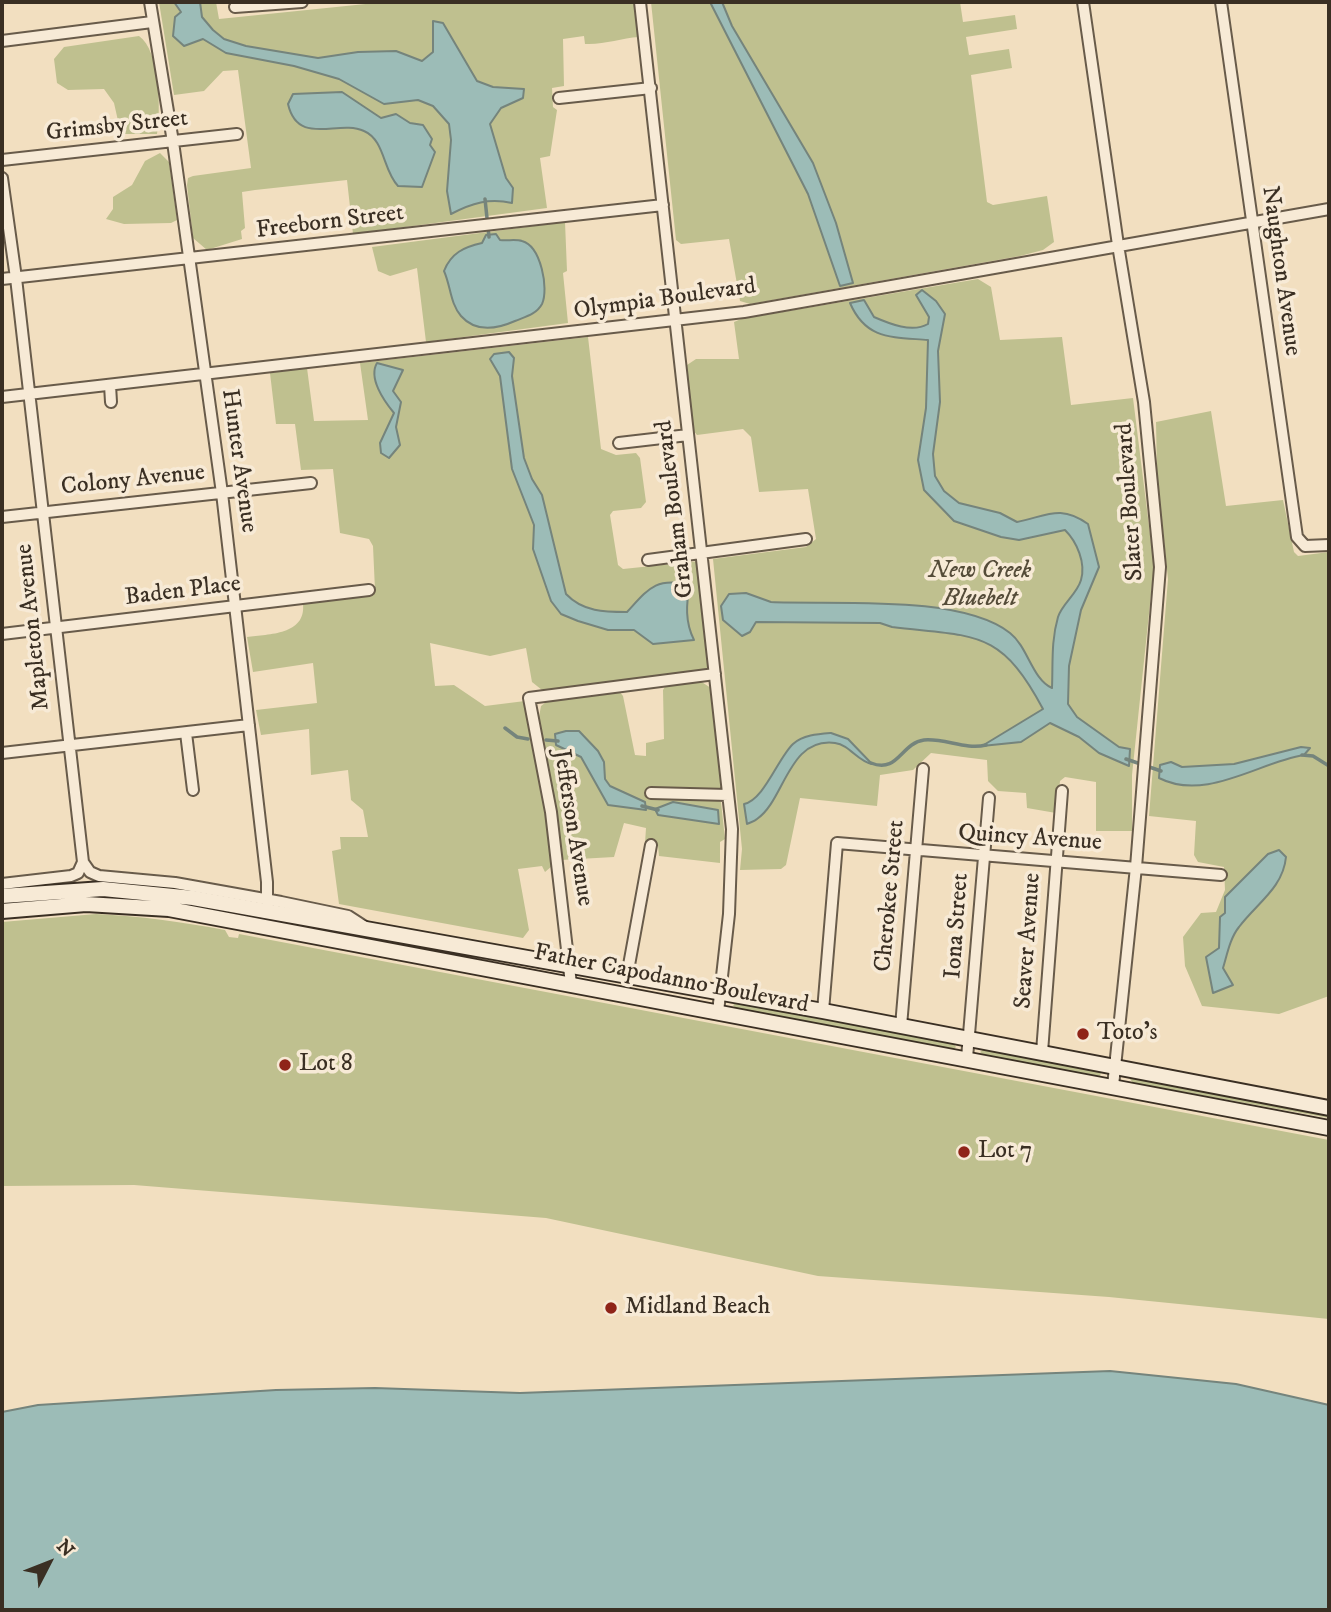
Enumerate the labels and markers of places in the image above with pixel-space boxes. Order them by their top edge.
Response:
place label: Toto's [1097,1020,1157,1048]
marker: Toto's [1075,1026,1091,1042]
place label: Lot 8 [299,1051,353,1079]
marker: Lot 8 [277,1057,293,1073]
place label: Lot 7 [978,1138,1032,1166]
marker: Lot 7 [956,1144,972,1160]
place label: Midland Beach [625,1294,770,1322]
marker: Midland Beach [603,1300,619,1316]

